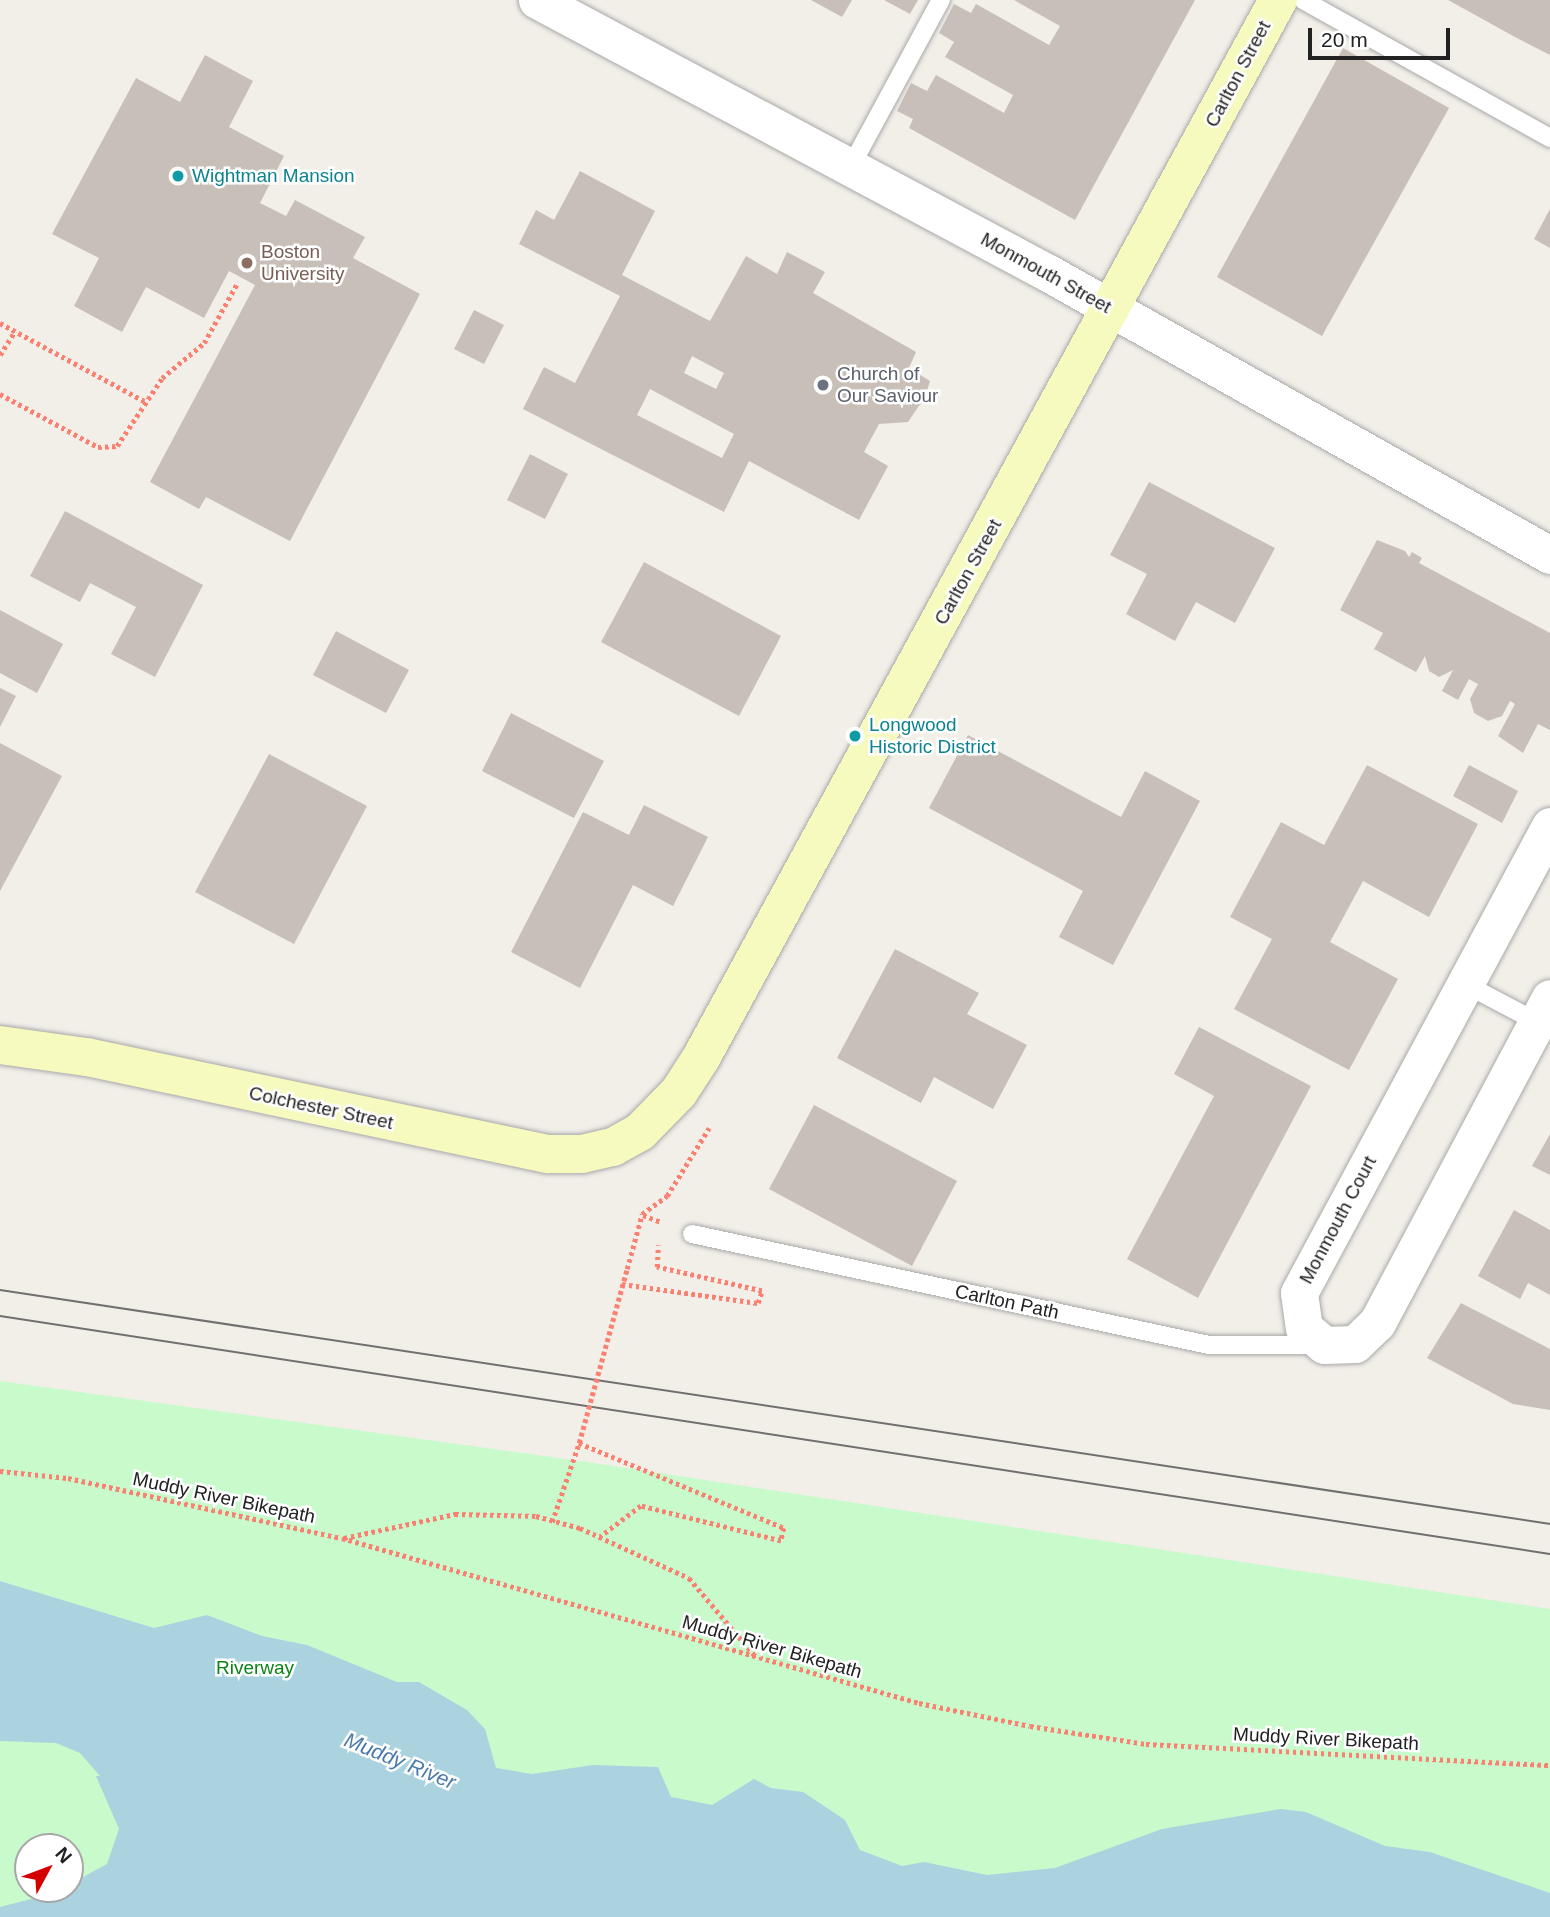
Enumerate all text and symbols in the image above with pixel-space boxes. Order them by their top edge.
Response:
scale bar [1312,14,1454,58]
street label: Carlton Street [1200,17,1276,131]
text: 20 m [1321,28,1368,51]
place label: Wightman Mansion [192,165,355,187]
marker: Wightman Mansion [170,168,186,184]
street label: Monmouth Street [977,228,1115,318]
place label: Boston University [261,241,344,285]
marker: Boston University [239,255,255,271]
place label: Church of Our Saviour [837,363,938,407]
marker: Church of Our Saviour [815,377,831,393]
street label: Carlton Street [930,515,1006,629]
place label: Longwood Historic District [869,714,996,758]
marker: Longwood Historic District [847,728,863,744]
street label: Colchester Street [247,1082,395,1134]
street label: Monmouth Court [1295,1152,1381,1288]
street label: Carlton Path [953,1280,1061,1324]
street label: Muddy River Bikepath [131,1468,317,1528]
street label: Muddy River Bikepath [680,1610,864,1684]
park label: Riverway [216,1657,294,1679]
street label: Muddy River Bikepath [1233,1723,1419,1755]
water label: Muddy River [341,1727,459,1795]
north arrow [14,1833,84,1903]
text: N [51,1843,76,1867]

